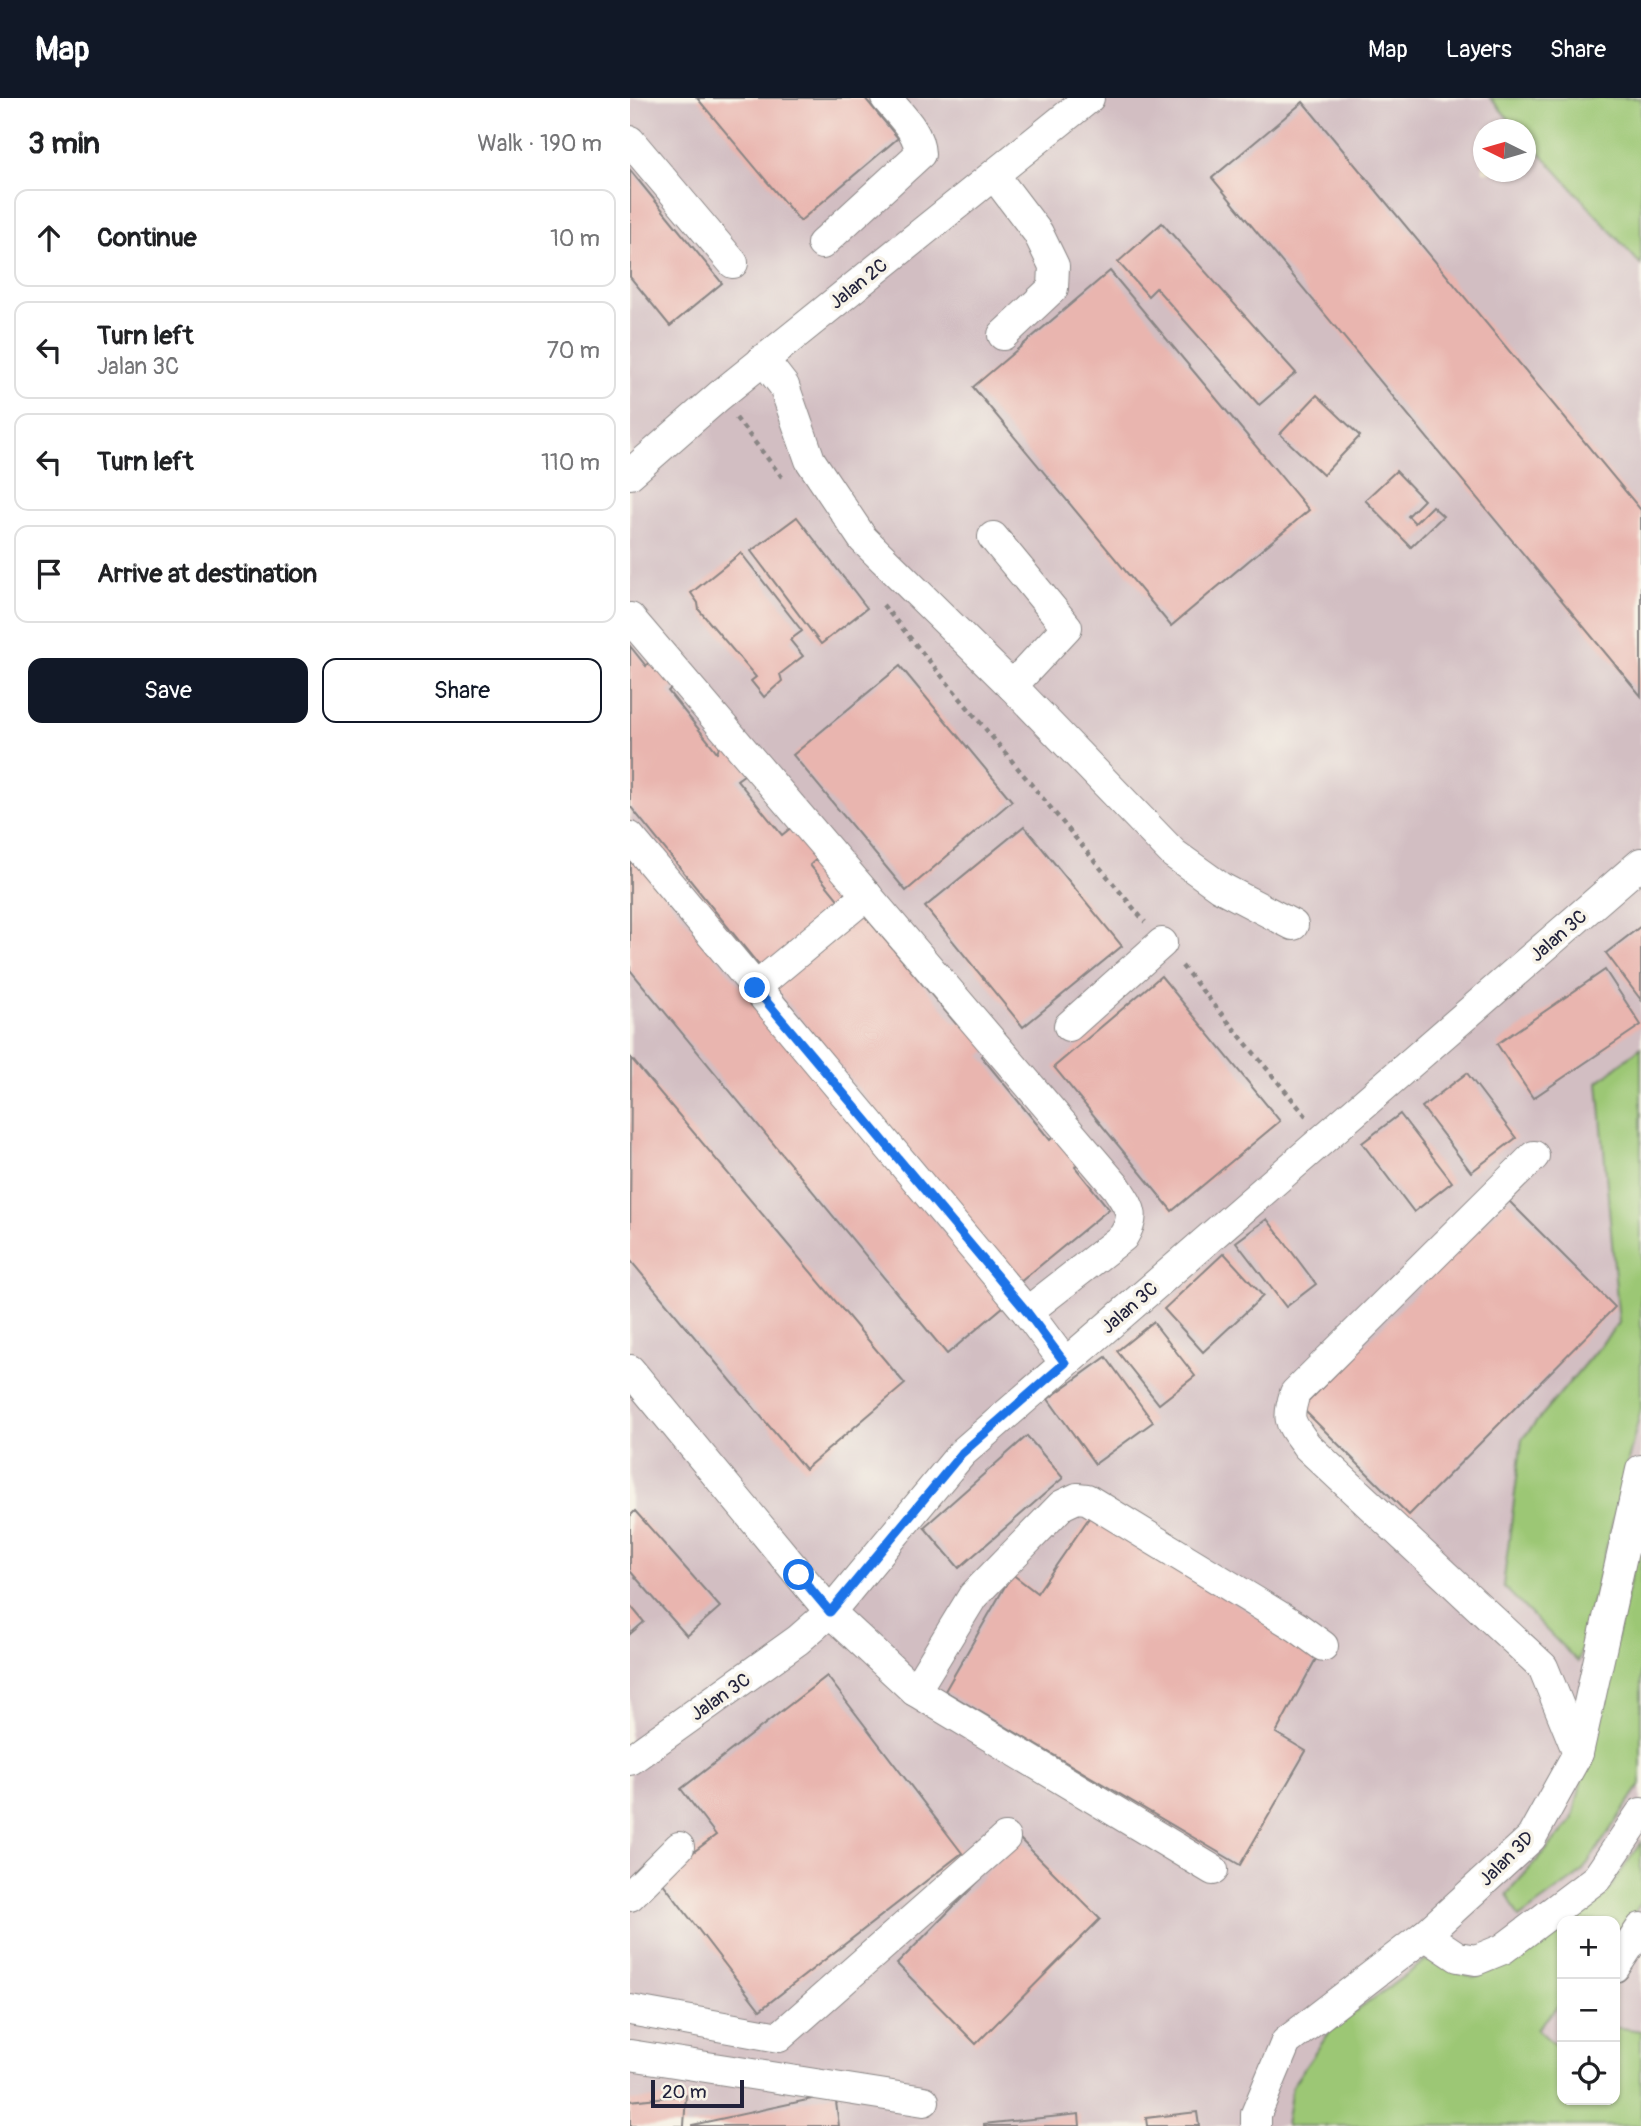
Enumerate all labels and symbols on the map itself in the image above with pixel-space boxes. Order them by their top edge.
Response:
north arrow [1473,119,1536,182]
street label: Jalan 2C [825,253,893,314]
street label: Jalan 3C [1525,904,1592,967]
route end [739,972,770,1003]
street label: Jalan 3C [1096,1276,1163,1339]
route start [783,1559,814,1590]
street label: Jalan 3C [686,1668,755,1726]
street label: Jalan 3D [1474,1826,1539,1891]
scale bar [651,2077,744,2109]

